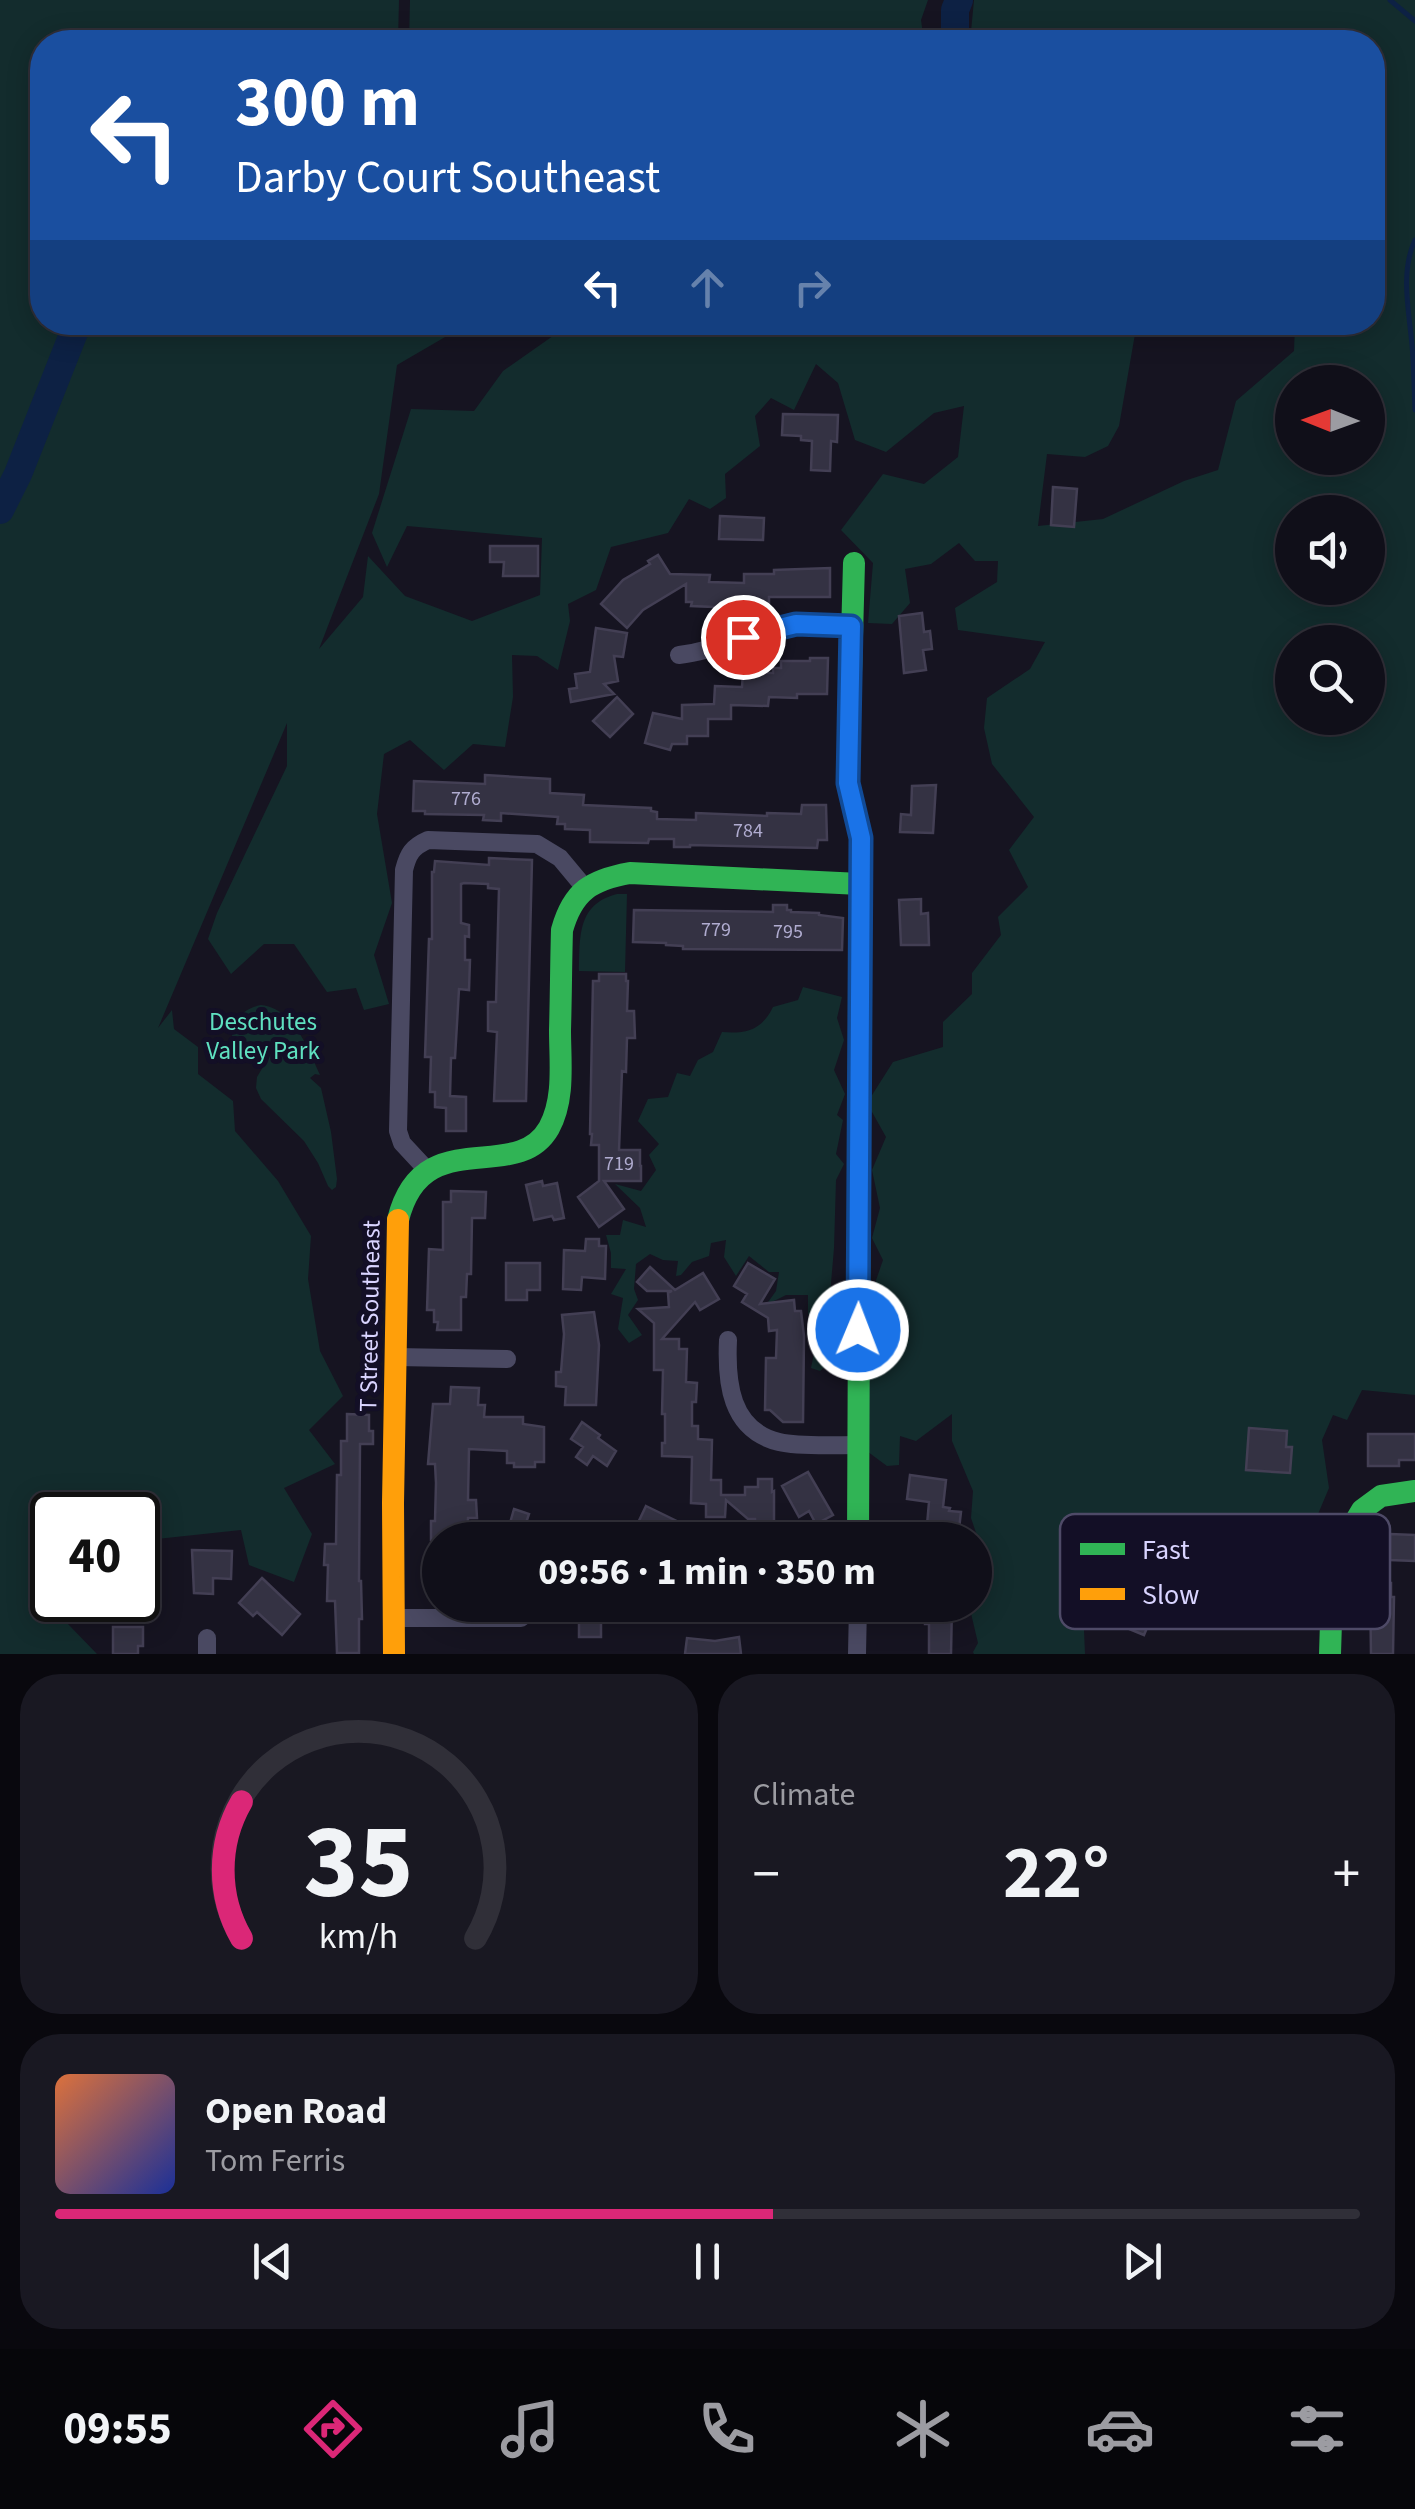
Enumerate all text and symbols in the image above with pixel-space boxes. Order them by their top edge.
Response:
text: 300 m [235,53,420,153]
icon: left [70,70,200,200]
text: Darby Court Southeast [235,146,660,210]
icon: left [575,260,630,315]
icon: ahead [680,260,735,315]
icon: right [785,260,840,315]
north arrow [1275,365,1385,475]
map controls [1275,365,1385,735]
button: sound [1275,495,1385,605]
pin [701,595,786,680]
icon: arrive [716,610,771,665]
button: search [1275,625,1385,735]
house number: 776 [451,785,481,813]
house number: 784 [733,817,763,845]
house number: 779 [701,916,731,944]
house number: 795 [773,918,803,946]
park label: Deschutes Valley Park [206,1004,320,1069]
house number: 719 [604,1150,634,1178]
street label: T Street Southeast [350,1219,390,1412]
position arrow [806,1278,910,1382]
speed limit sign: 40 [30,1492,160,1622]
legend [1060,1514,1390,1629]
text: Fast [1142,1530,1190,1570]
text: 09:56 · 1 min · 350 m [538,1545,876,1599]
text: Slow [1142,1575,1199,1615]
text: Climate [753,1772,855,1818]
text: 35 [304,1790,414,1938]
text: 22° [1003,1820,1110,1927]
text: − [753,1836,780,1914]
text: + [1333,1836,1360,1914]
text: km/h [319,1911,398,1962]
text: Open Road [205,2084,387,2138]
text: Tom Ferris [205,2138,345,2184]
icon: previous [245,2234,300,2289]
icon: pause [680,2234,735,2289]
icon: next [1115,2234,1170,2289]
icon: directions [298,2394,368,2464]
icon: music [495,2394,565,2464]
icon: phone [692,2394,762,2464]
icon: climate [888,2394,958,2464]
icon: car [1085,2394,1155,2464]
icon: filters [1282,2394,1352,2464]
text: 09:55 [63,2397,172,2461]

